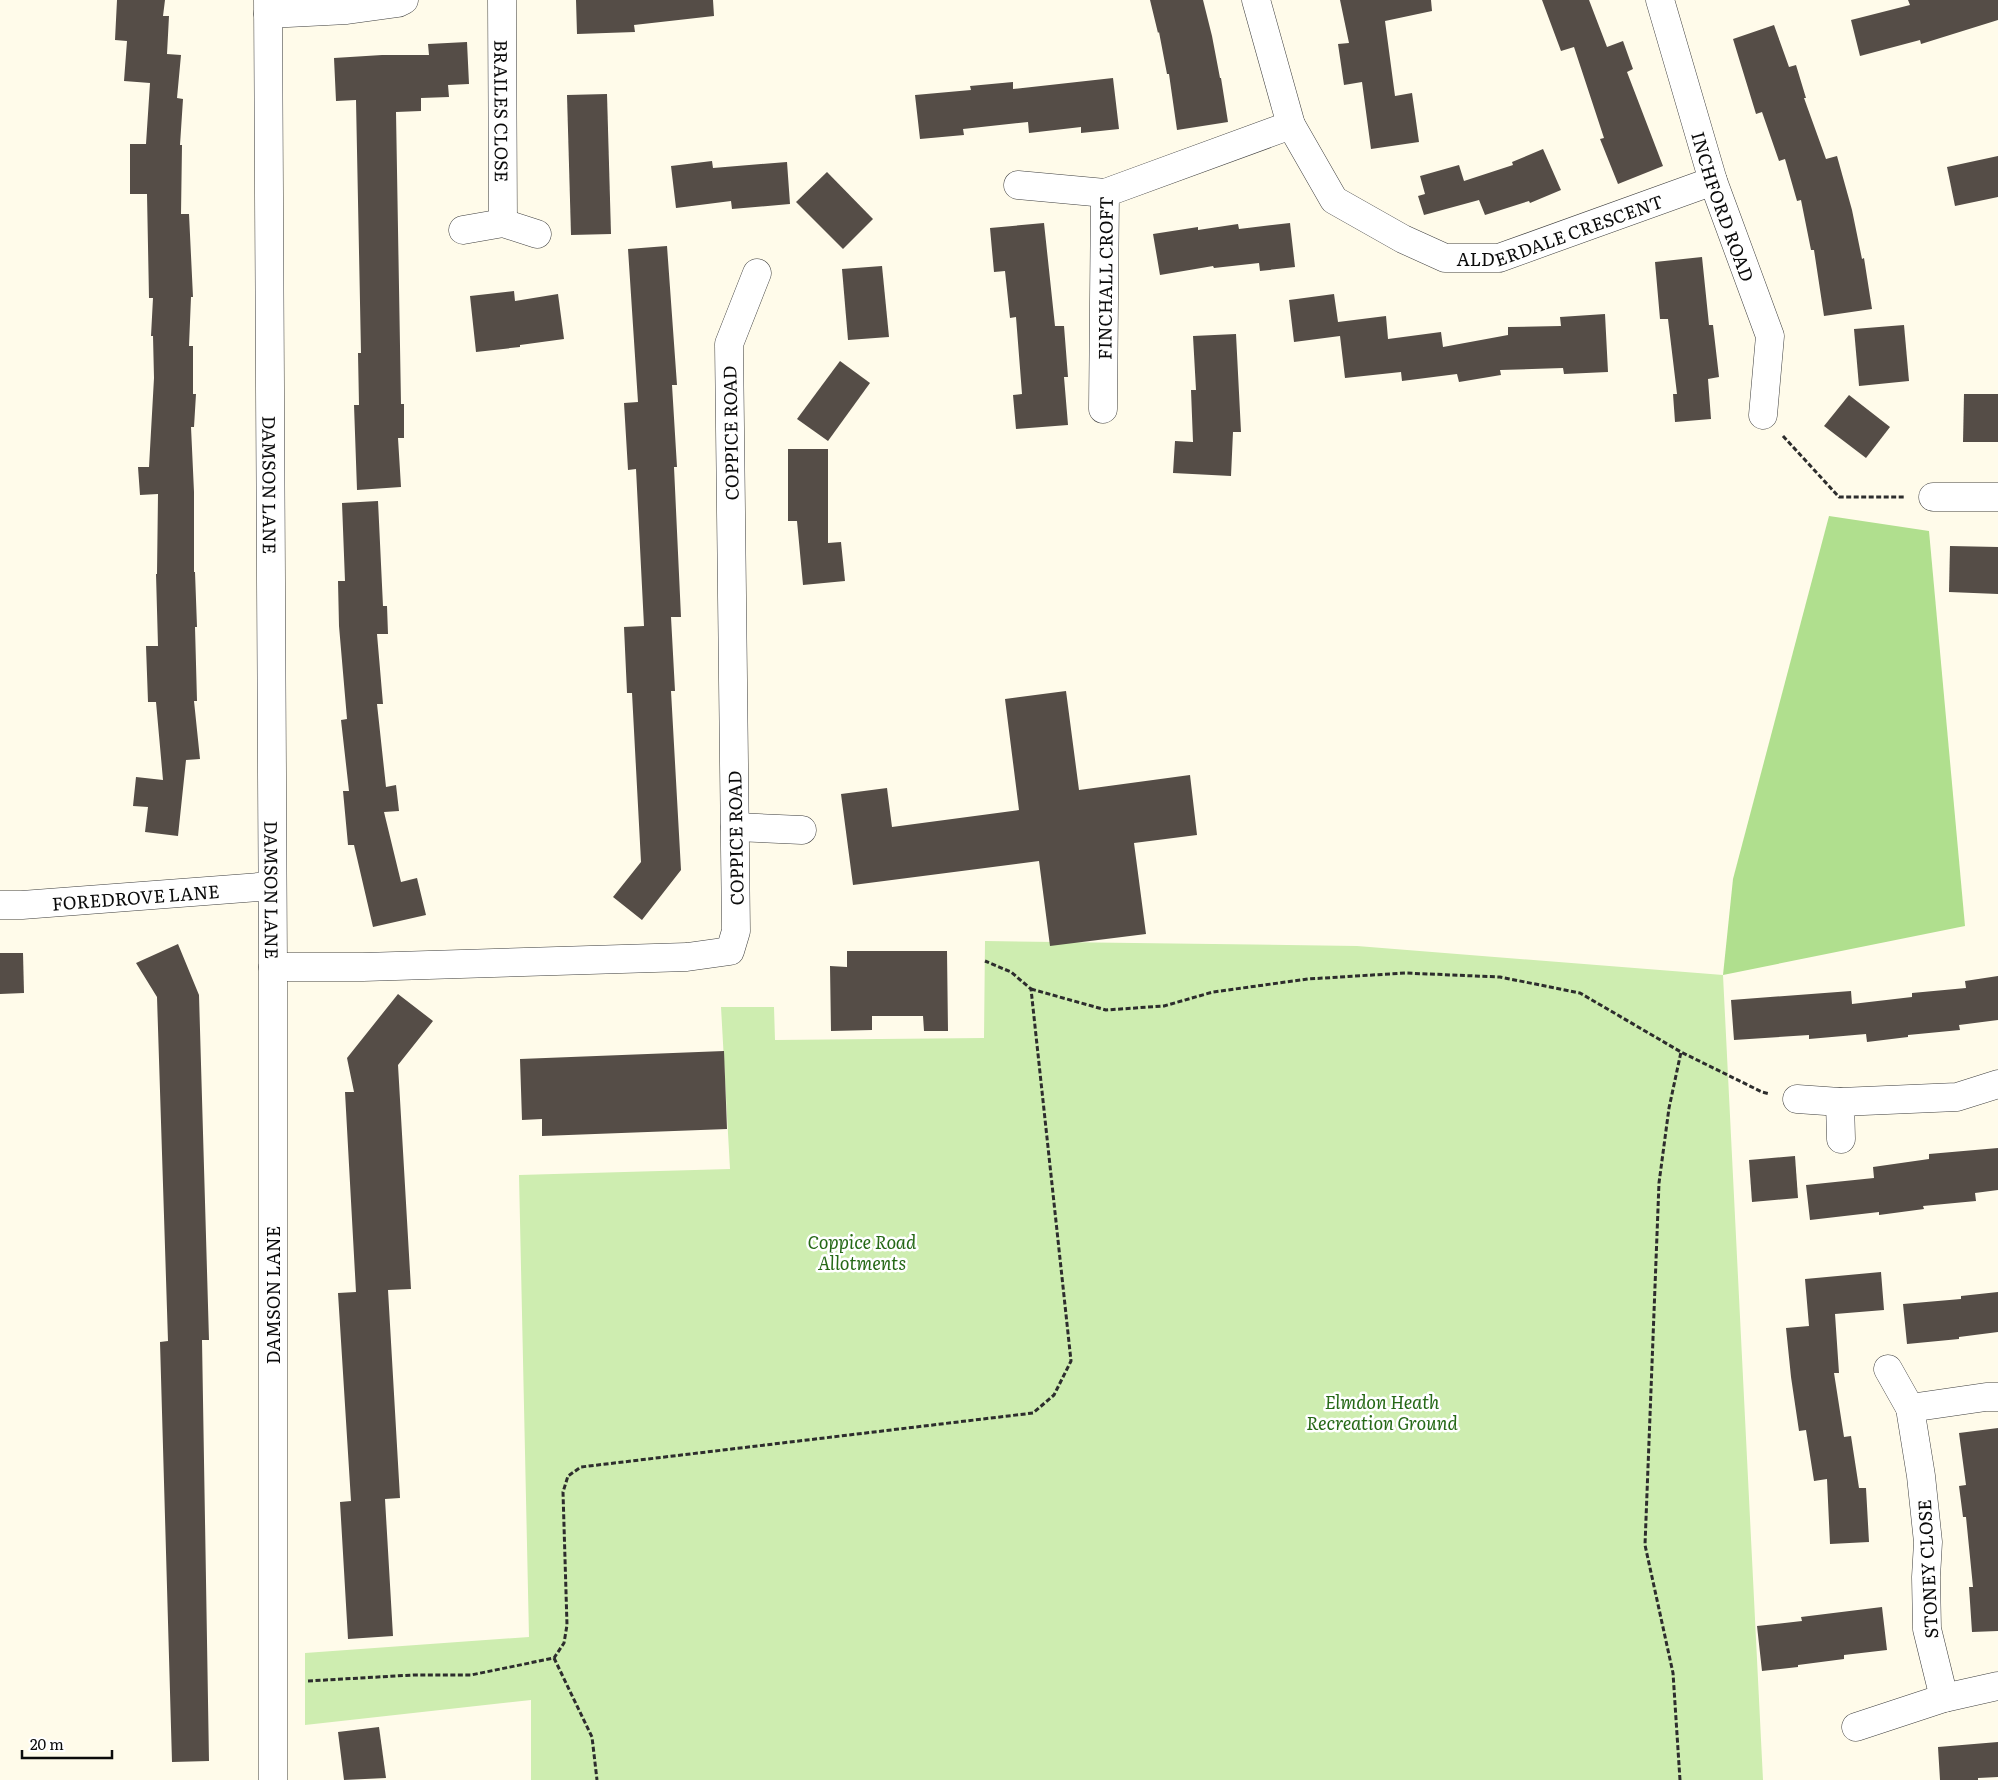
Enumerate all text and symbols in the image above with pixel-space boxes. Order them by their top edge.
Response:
street label: BRAILES CLOSE [489,40,516,182]
street label: INCHFORD ROAD [1686,128,1762,285]
street label: ALDERDALE CRESCENT [1456,187,1667,272]
street label: FINCHALL CROFT [1090,196,1118,360]
street label: COPPICE ROAD [715,365,745,501]
street label: DAMSON LANE [257,416,284,554]
street label: COPPICE ROAD [720,770,750,906]
street label: DAMSON LANE [259,821,286,959]
street label: FOREDROVE LANE [51,877,220,916]
street label: DAMSON LANE [259,1226,286,1364]
park label: Coppice Road Allotments [808,1228,917,1276]
park label: Elmdon Heath Recreation Ground [1306,1388,1458,1436]
street label: STONEY CLOSE [1910,1499,1944,1639]
scale bar [22,1728,112,1760]
text: 20 m [30,1732,64,1755]

